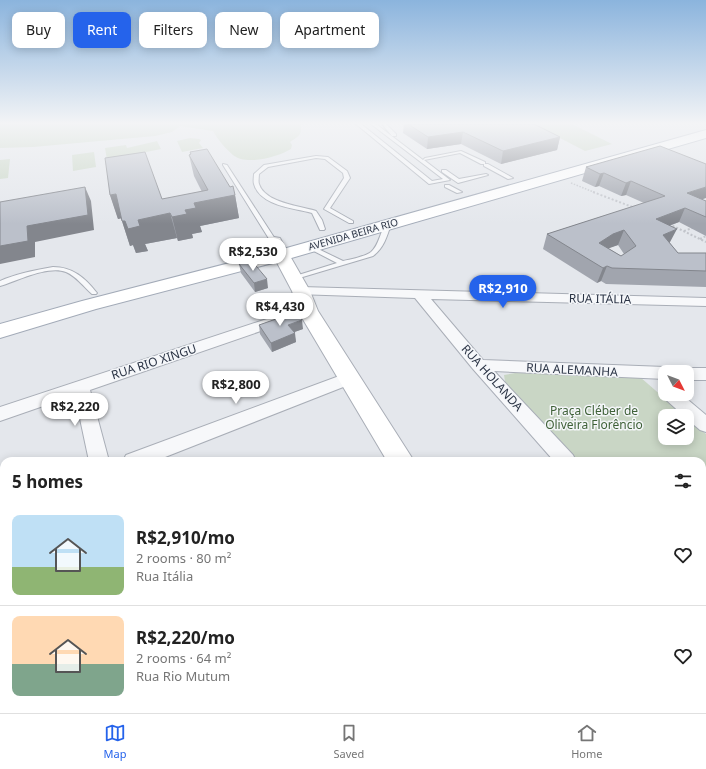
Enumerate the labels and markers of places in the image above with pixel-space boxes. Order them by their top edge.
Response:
pin: R$2,530 [216,238,290,272]
pin: R$2,910 [466,275,540,309]
pin: R$4,430 [243,293,317,327]
pin: R$2,800 [199,371,273,405]
pin: R$2,220 [38,393,112,427]

